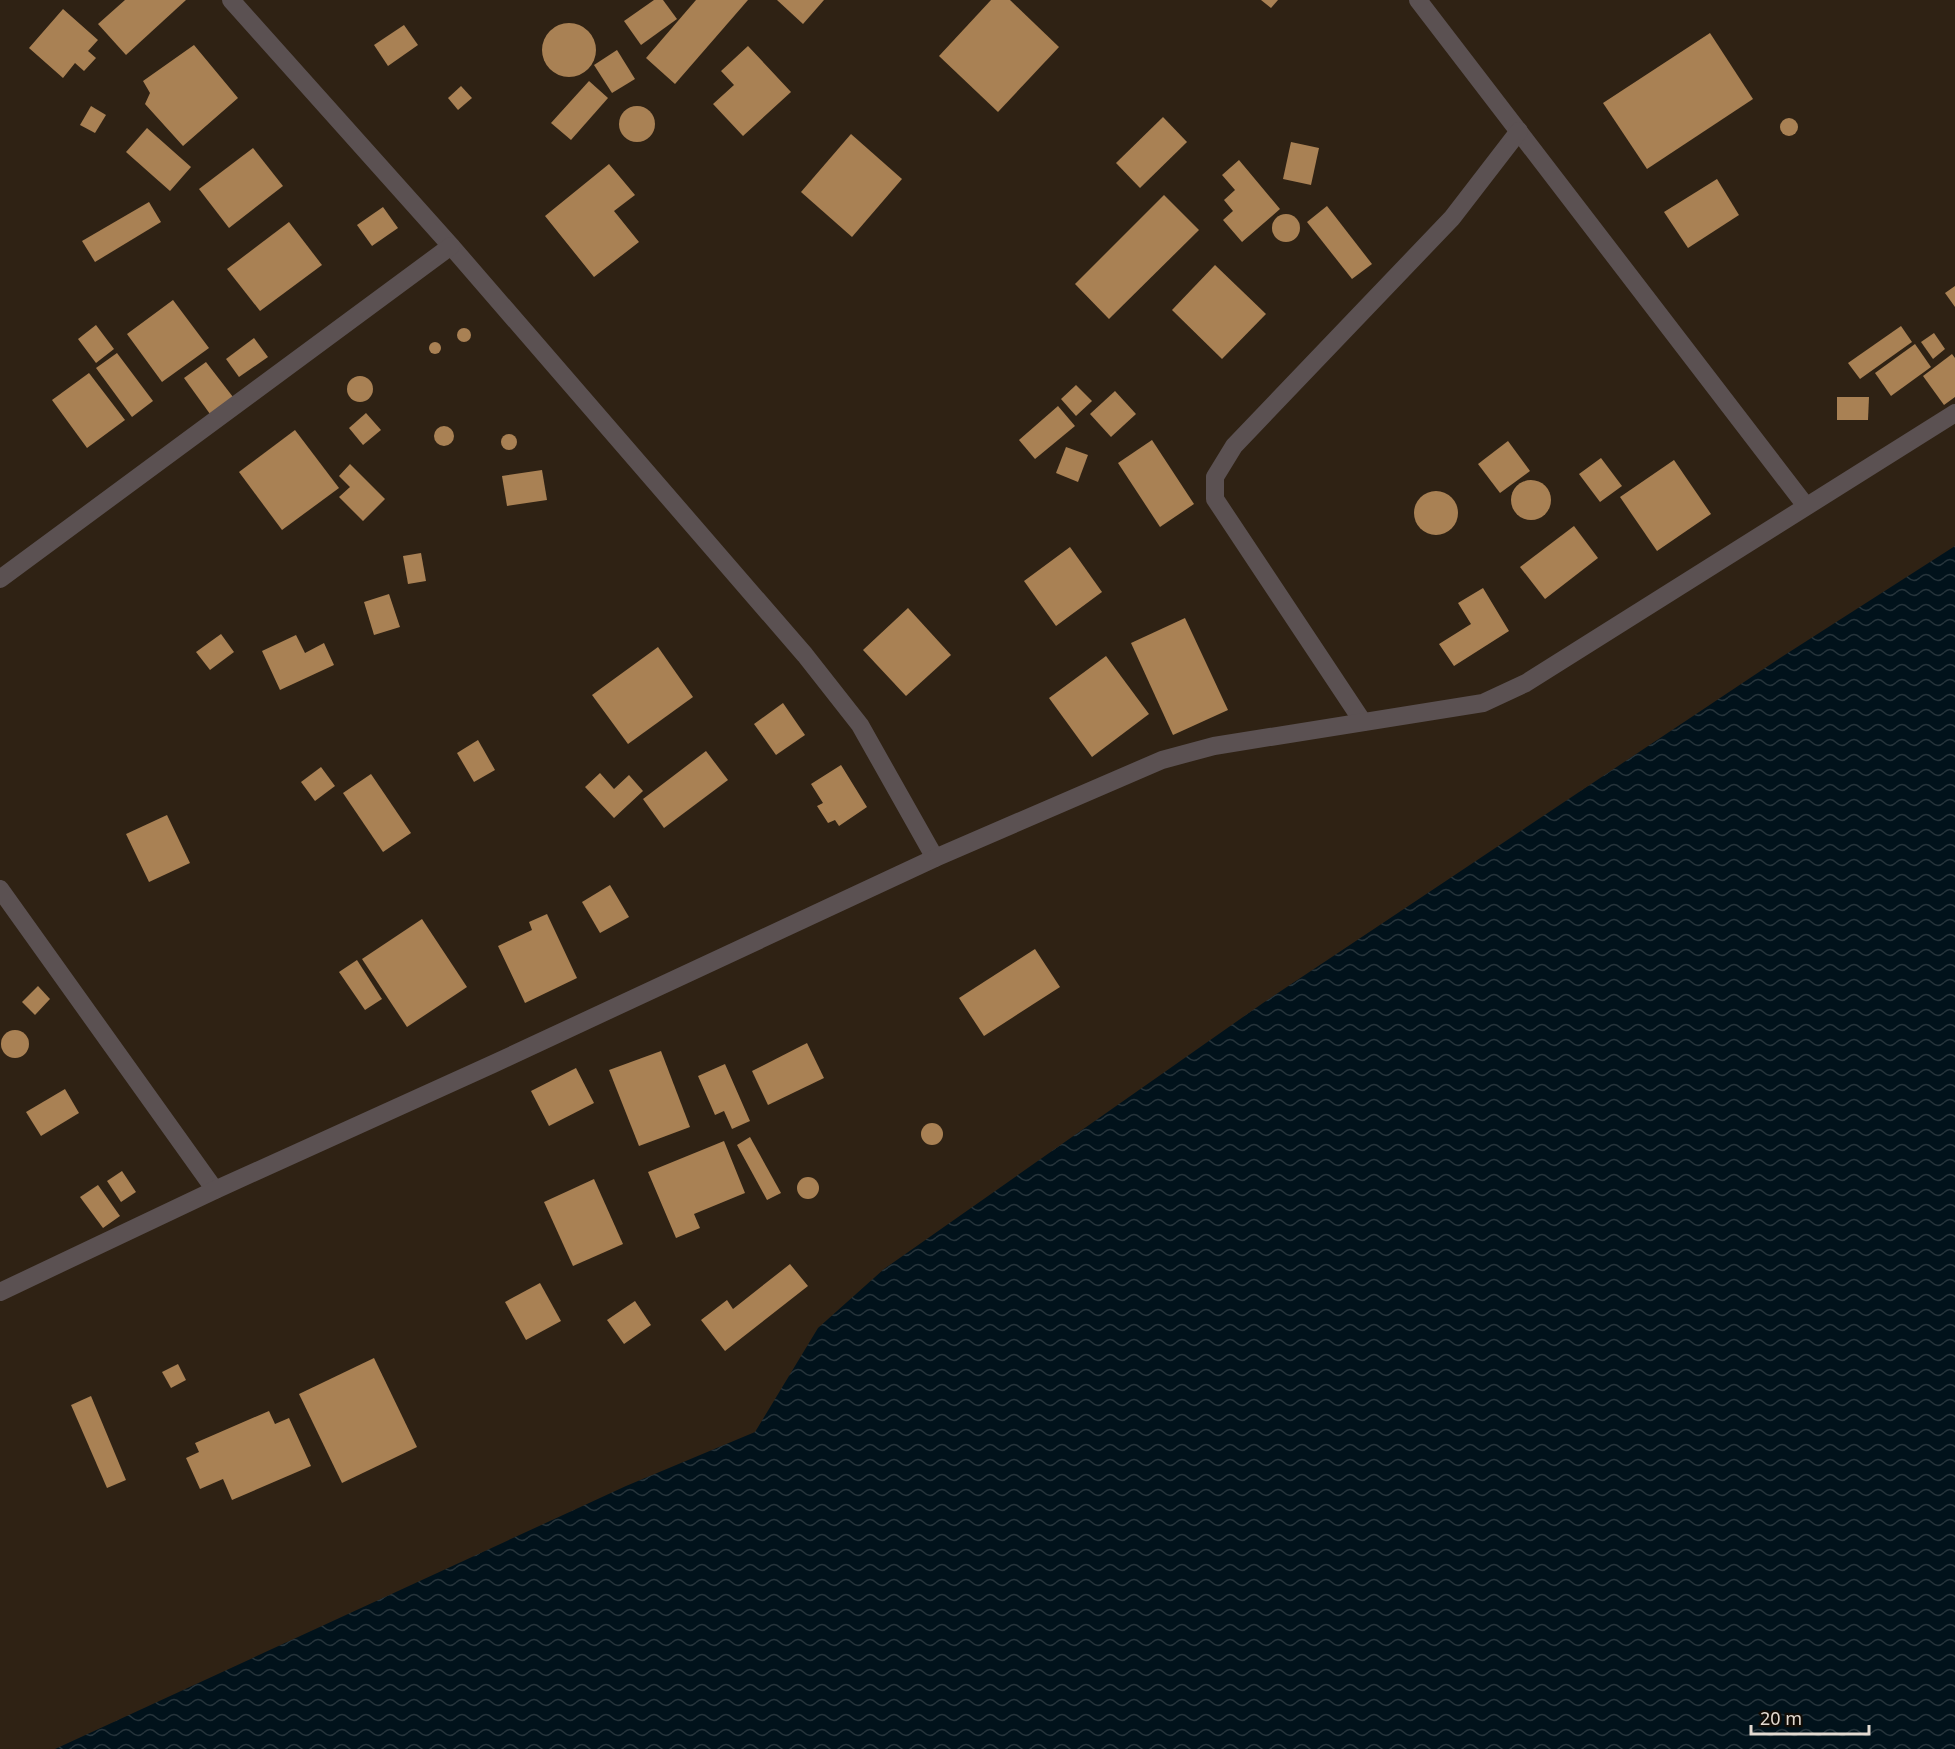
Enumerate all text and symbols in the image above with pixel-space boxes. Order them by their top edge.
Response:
scale bar [1751,1698,1870,1736]
text: 20 m [1760,1706,1802,1730]

